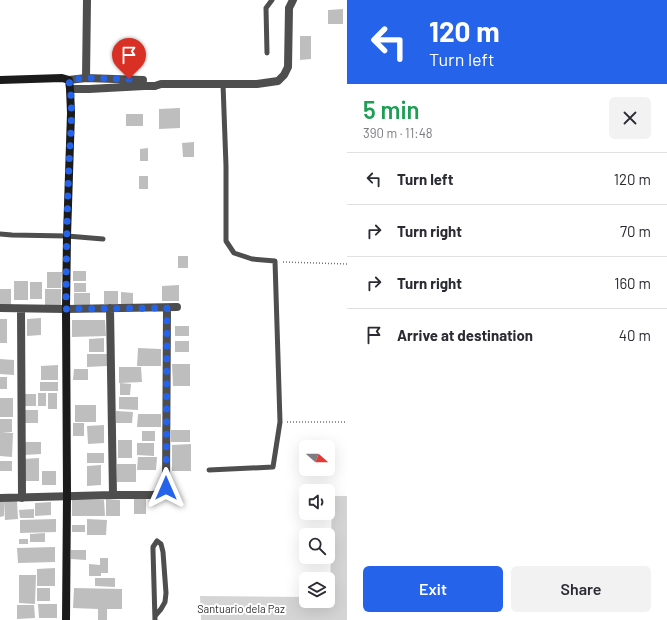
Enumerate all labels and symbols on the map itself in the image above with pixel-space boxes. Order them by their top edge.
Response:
pin [112,38,146,79]
north arrow [299,440,335,476]
position arrow [145,467,187,509]
park label: Santuario dela Paz [197,602,285,615]

